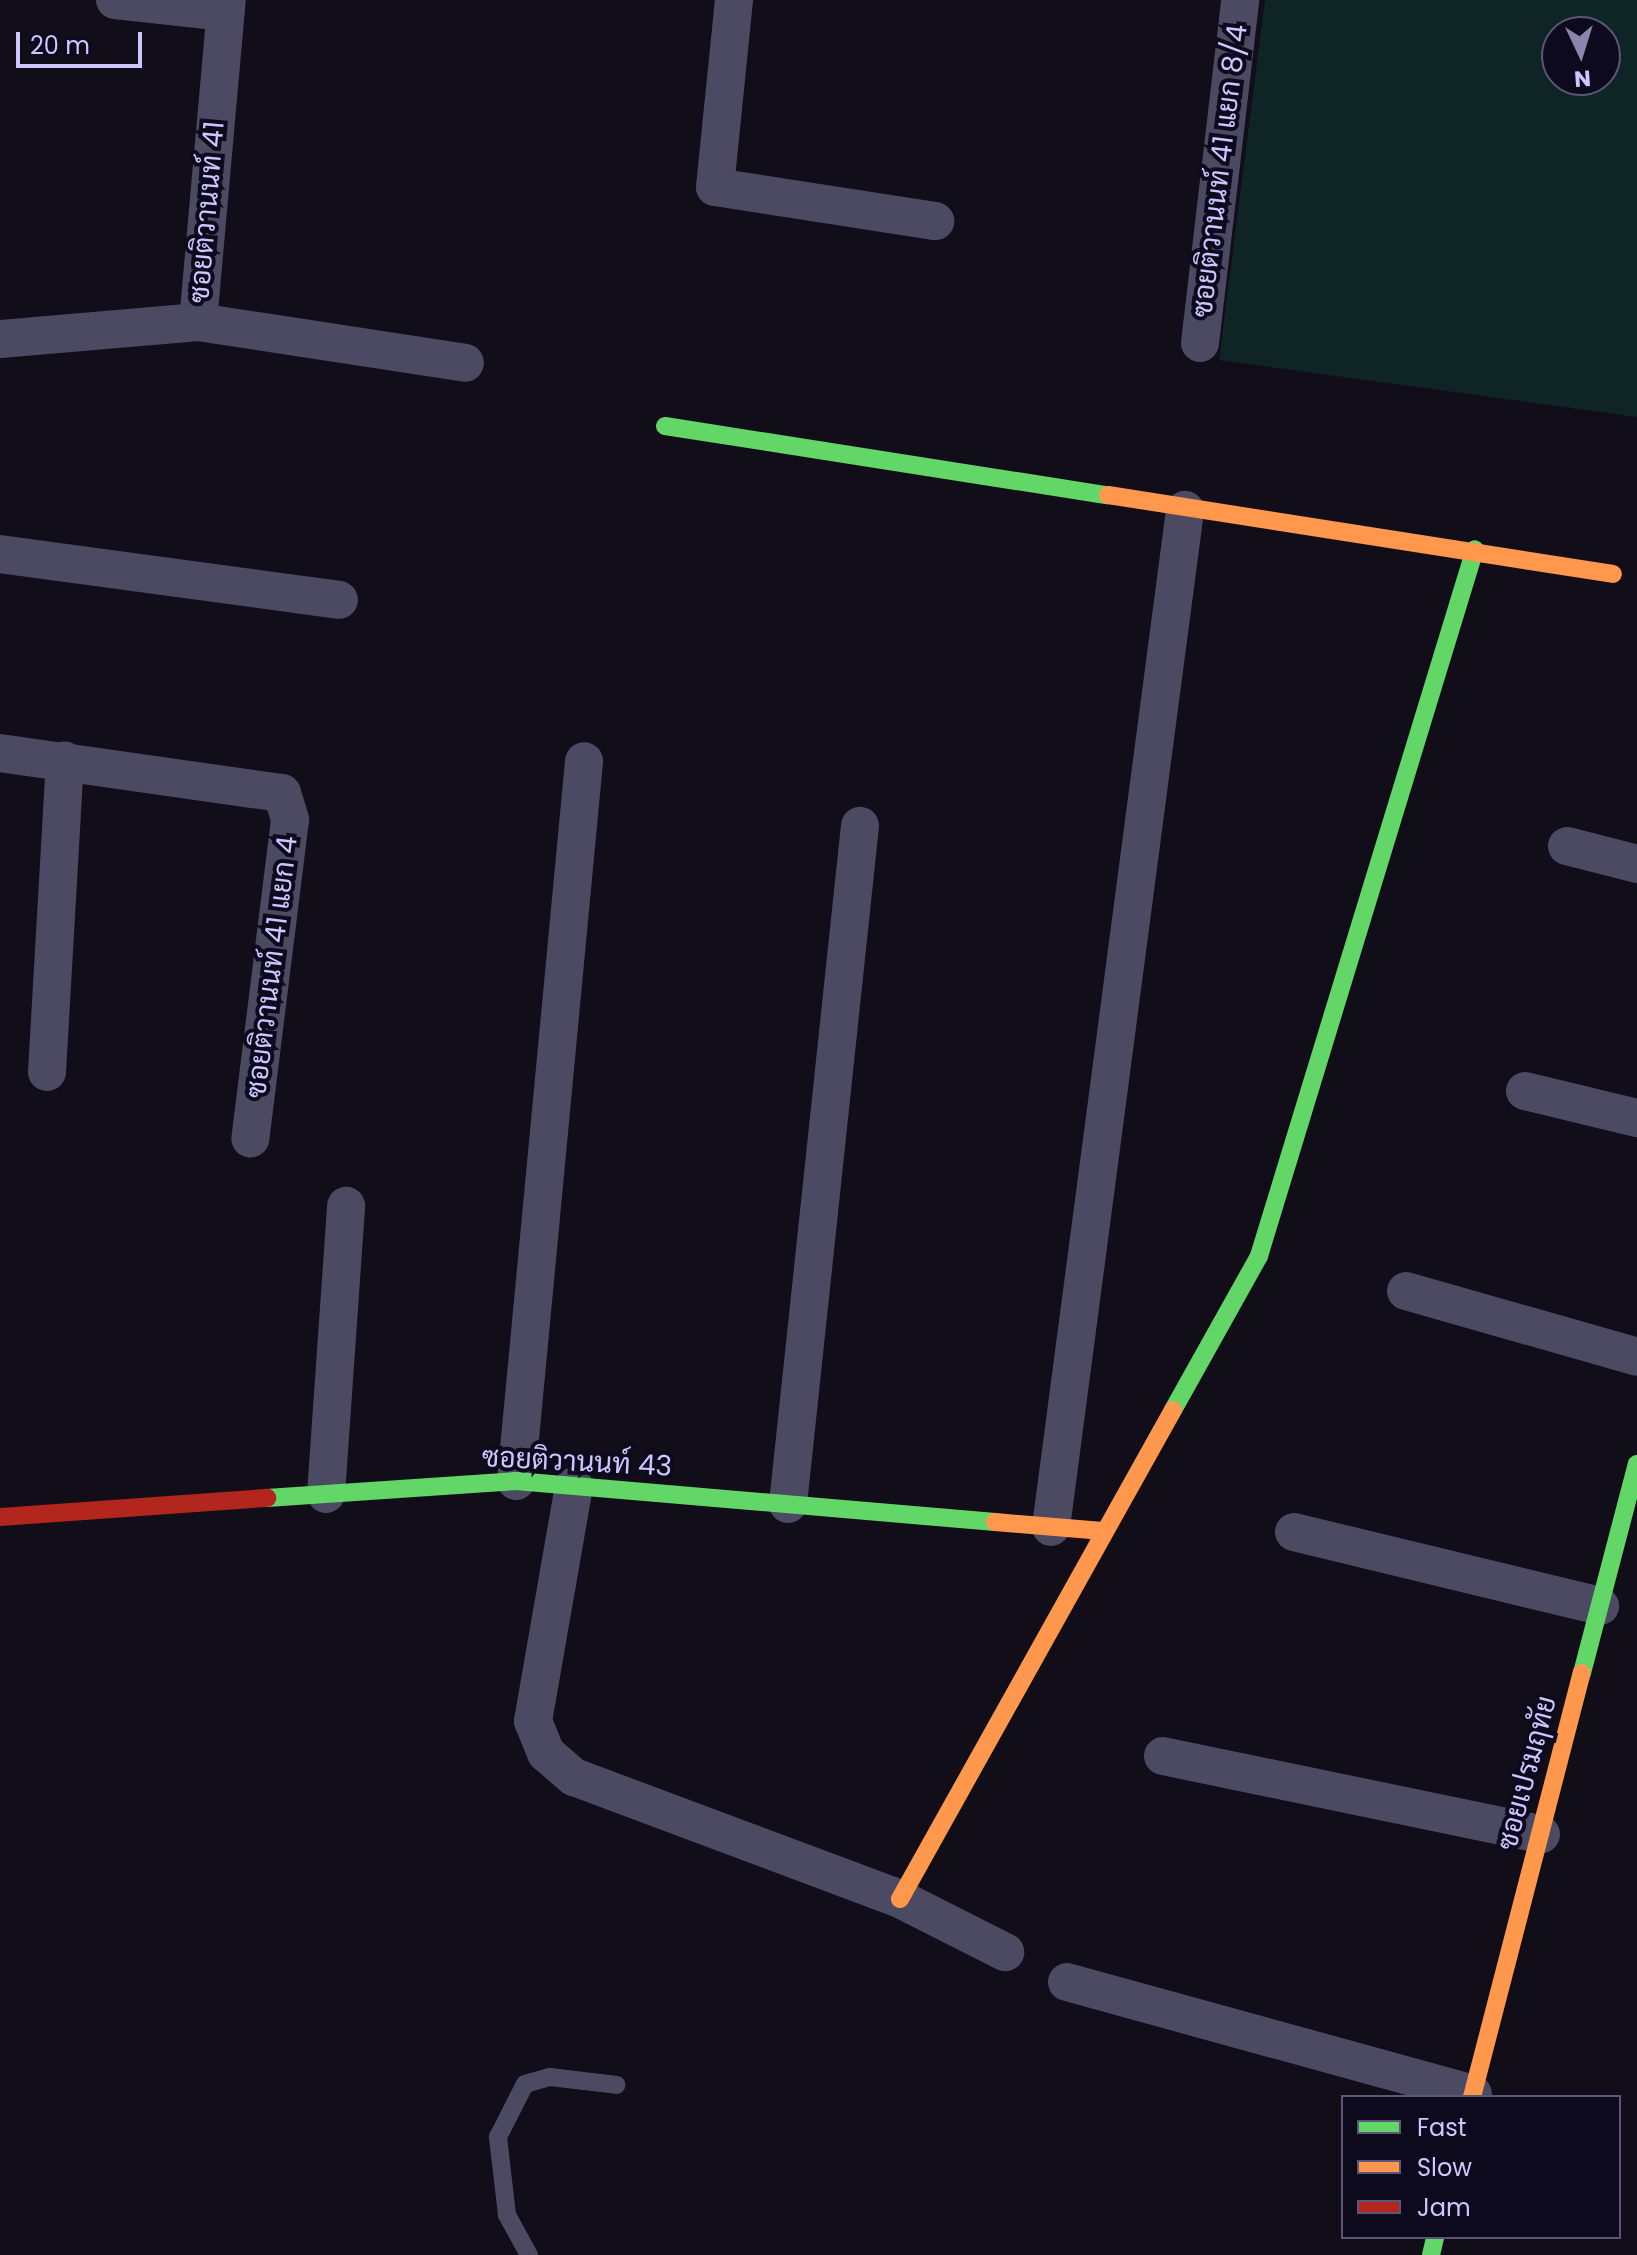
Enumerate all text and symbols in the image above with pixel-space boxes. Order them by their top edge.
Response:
scale bar [20,16,146,66]
north arrow [1541,16,1621,96]
street label: ซอยติวานนท์ 41 แยก 8/4 [1185,23,1255,319]
text: 20 m [30,29,90,62]
text: N [1573,62,1592,94]
street label: ซอยติวานนท์ 41 [182,120,232,304]
street label: ซอยติวานนท์ 41 แยก 4 [239,834,305,1100]
street label: ซอยติวานนท์ 43 [481,1440,673,1484]
street label: ซอยเปรมฤทัย [1490,1692,1564,1854]
legend [1341,2095,1621,2239]
text: Fast [1417,2111,1467,2144]
text: Slow [1417,2151,1472,2184]
text: Jam [1417,2191,1471,2224]

